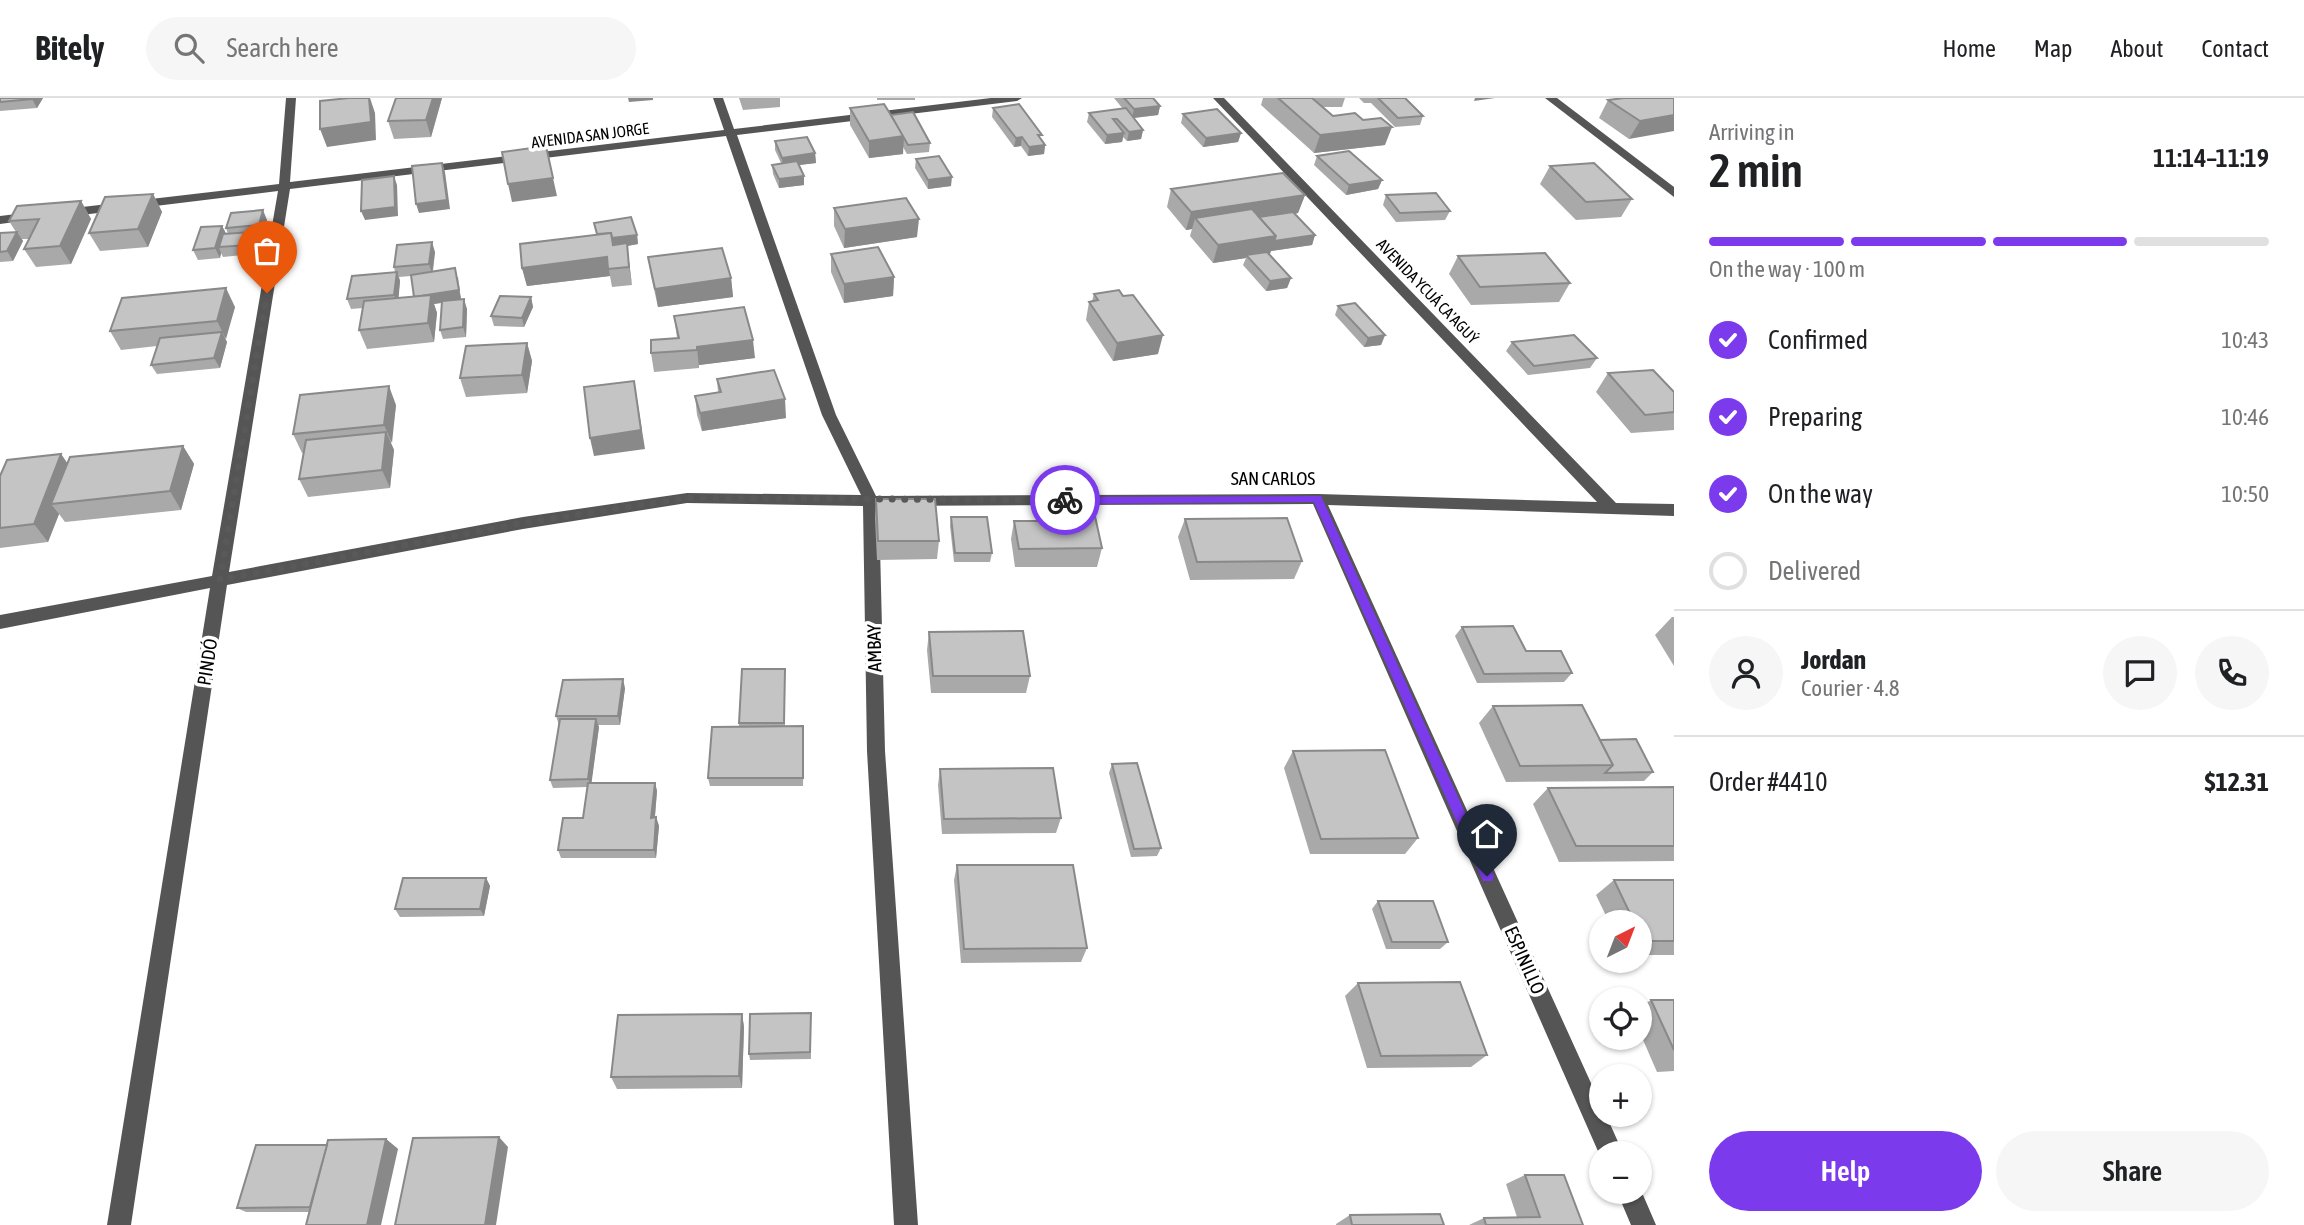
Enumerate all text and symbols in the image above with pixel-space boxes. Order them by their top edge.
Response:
search box [146,17,636,80]
text: Bitely [35,29,104,67]
icon: search [170,29,208,67]
text: Search here [226,33,339,63]
text: Home [1942,35,1996,62]
text: Map [2034,35,2072,62]
text: About [2110,35,2163,62]
text: Contact [2201,35,2269,62]
street label: AVENIDA SAN JORGE [530,119,650,151]
text: Arriving in [1709,119,1795,145]
text: 11:14–11:19 [2153,143,2269,173]
text: 2 min [1709,144,1803,197]
pin [237,221,297,293]
icon: bag [248,232,286,270]
street label: AVENIDA YCUÁ CA'AGUÝ [1373,235,1483,348]
text: On the way · 100 m [1709,256,1865,282]
icon: check [1709,321,1747,359]
text: Confirmed [1768,325,1868,355]
text: 10:43 [2221,327,2269,353]
icon: check [1709,398,1747,436]
text: Preparing [1768,402,1862,432]
text: 10:46 [2221,404,2269,430]
courier [1030,465,1100,535]
street label: SAN CARLOS [1231,467,1315,489]
icon: check [1709,475,1747,513]
text: On the way [1768,479,1873,509]
icon: bike [1046,481,1084,519]
text: 10:50 [2221,481,2269,507]
text: Delivered [1768,556,1861,586]
street label: AMBAY [863,623,885,672]
button: person [1709,636,1783,710]
button: chat [2103,636,2177,710]
button: phone [2195,636,2269,710]
street label: PINDÓ [192,637,222,687]
text: Jordan [1801,645,1866,675]
text: Courier · 4.8 [1801,675,1900,701]
text: Order #4410 [1709,767,1828,797]
text: $12.31 [2205,767,2269,797]
pin [1457,804,1517,876]
icon: home [1468,815,1506,853]
north arrow [1589,910,1652,973]
map controls [1589,910,1652,1204]
street label: ESPINILLO [1500,923,1550,997]
button: locate [1589,987,1652,1050]
button: + [1589,1064,1652,1127]
button: Help [1709,1131,1982,1211]
button: Share [1996,1131,2269,1211]
button: − [1589,1141,1652,1204]

